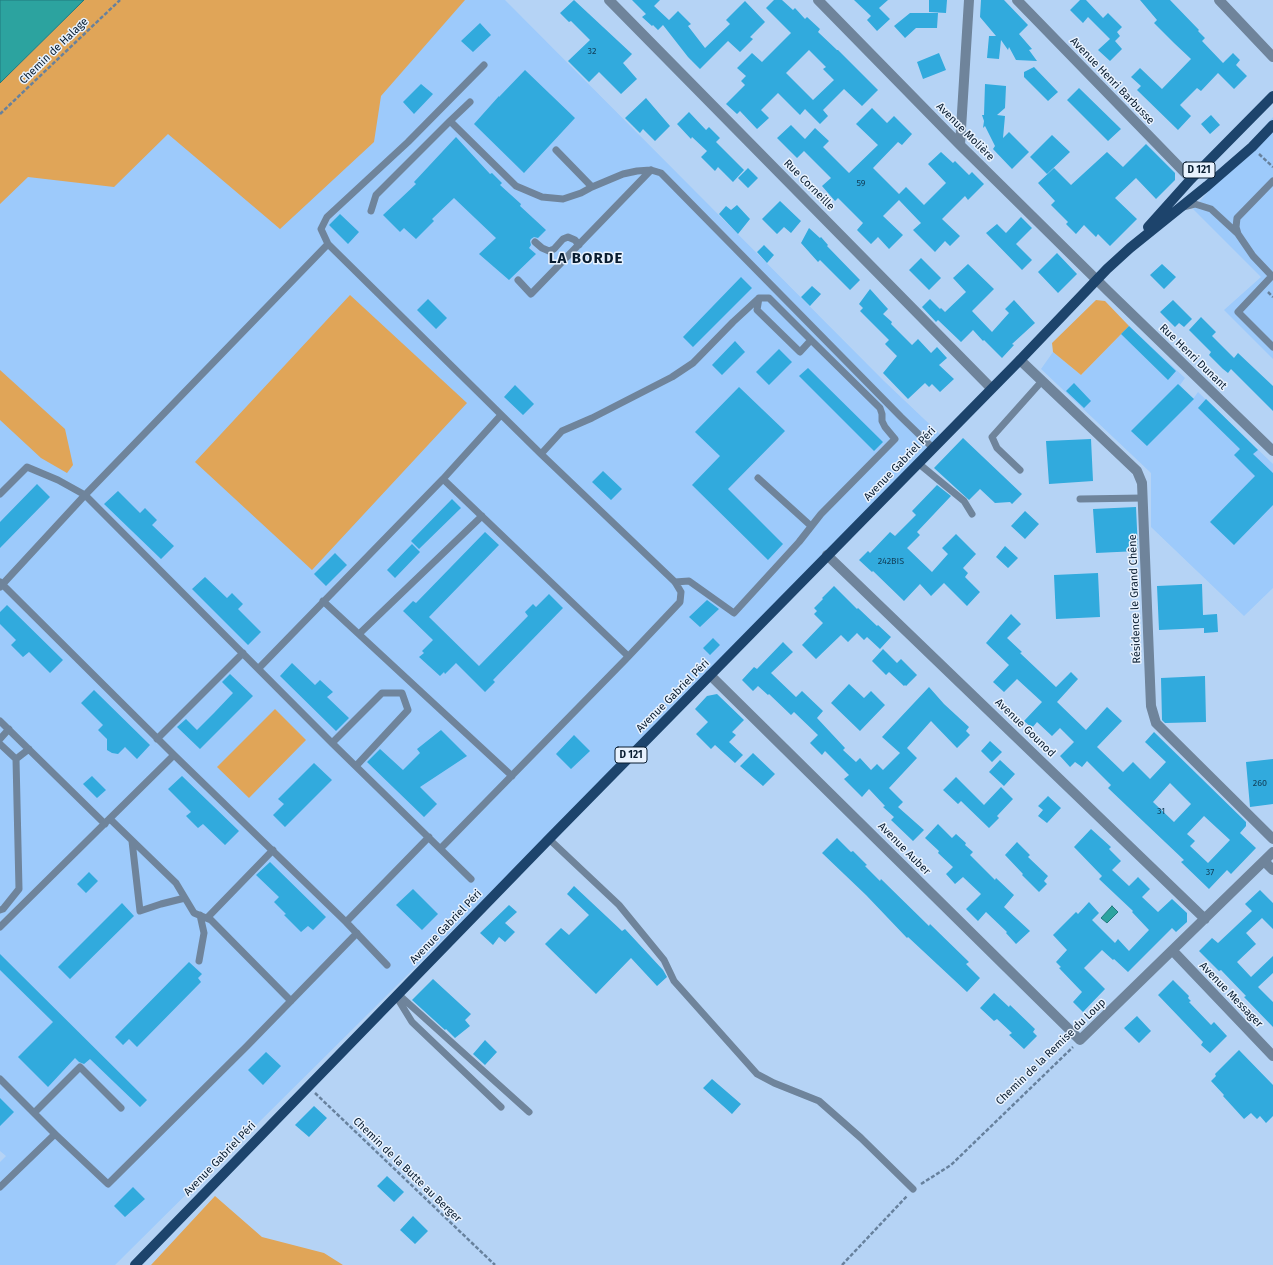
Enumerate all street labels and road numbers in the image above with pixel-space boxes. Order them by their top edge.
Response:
street label: Chemin de Halage [17,15,91,87]
street label: Avenue Henri Barbusse [1067,35,1157,127]
street label: Avenue Molière [933,100,997,164]
street label: Rue Corneille [781,157,837,213]
road number: D 121 [1183,162,1215,178]
street label: Rue Henri Dunant [1157,322,1229,392]
street label: Avenue Gabriel Péri [861,424,939,504]
street label: Résidence le Grand Chêne [1126,534,1144,664]
street label: Avenue Gabriel Péri [634,657,712,735]
street label: Avenue Gounod [992,696,1058,760]
road number: D 121 [615,747,647,763]
street label: Avenue Auber [875,820,933,878]
street label: Avenue Gabriel Péri [407,887,485,967]
street label: Avenue Messager [1196,960,1266,1030]
street label: Chemin de la Remise du Loup [993,996,1109,1108]
street label: Chemin de la Butte au Berger [350,1115,464,1225]
street label: Avenue Gabriel Péri [181,1119,259,1199]

